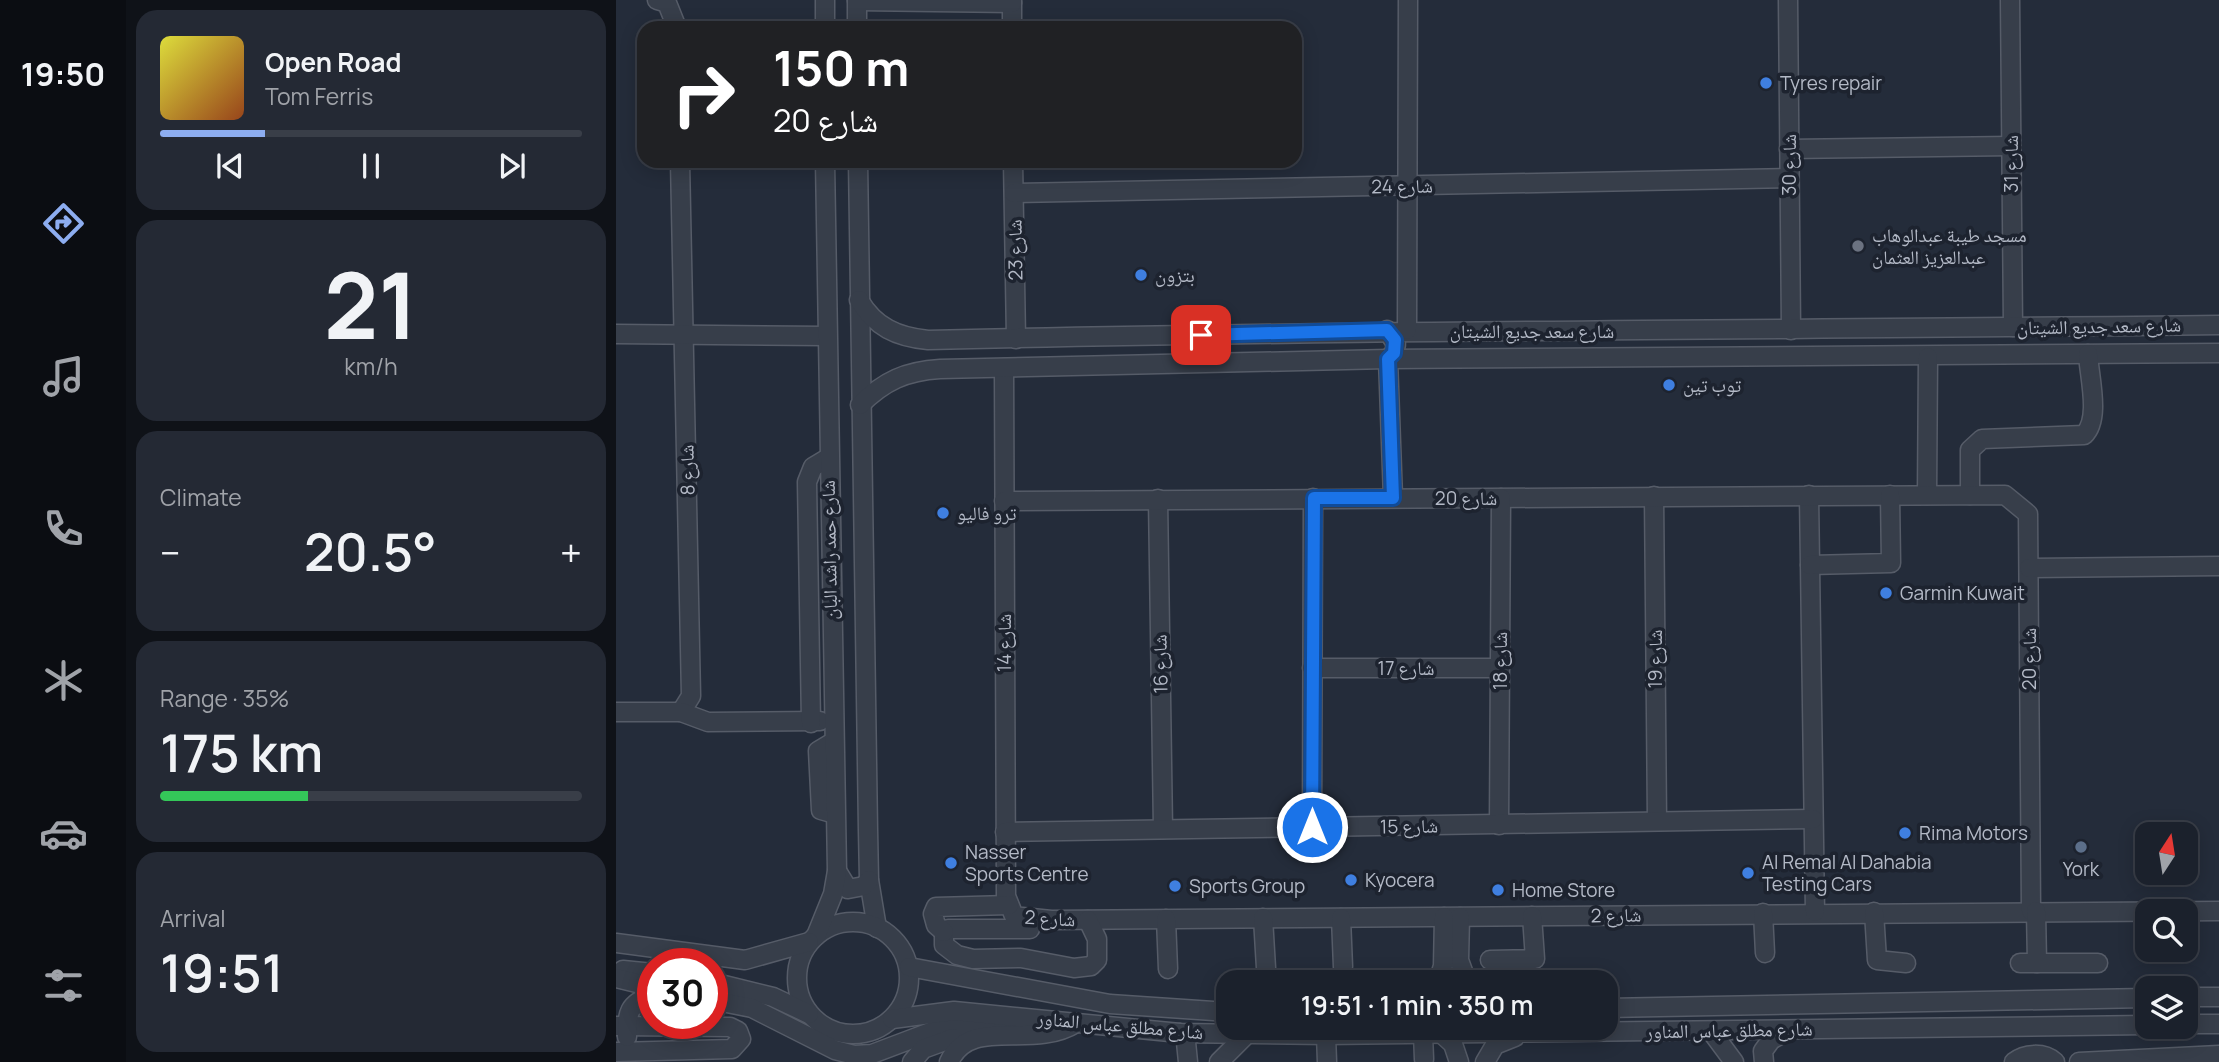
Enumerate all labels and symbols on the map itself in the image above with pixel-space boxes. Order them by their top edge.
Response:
place label: Tyres repair [1780,70,1882,96]
marker: Tyres repair [1758,75,1774,91]
street label: شارع 30 [1776,134,1802,196]
street label: شارع 31 [1998,135,2024,193]
street label: شارع 24 [1371,172,1433,200]
street label: شارع 23 [1001,219,1029,281]
place label: مسجد طيبة عبدالوهاب عبدالعزيز العثمان [1872,222,2027,270]
marker: مسجد طيبة عبدالوهاب عبدالعزيز العثمان [1850,238,1866,254]
place label: بتزون [1155,262,1195,288]
marker: بتزون [1133,267,1149,283]
pin [1171,305,1231,365]
street label: شارع سعد جديع الشيتان [2017,312,2181,340]
street label: شارع سعد جديع الشيتان [1450,318,1614,344]
place label: توب تين [1683,372,1742,398]
marker: توب تين [1661,377,1677,393]
street label: شارع 8 [674,444,700,496]
street label: شارع حمد راشد البان [815,480,843,620]
street label: شارع 20 [1435,485,1497,511]
place label: ترو فاليو [957,500,1017,526]
marker: ترو فاليو [935,505,951,521]
place label: Garmin Kuwait [1900,580,2025,606]
marker: Garmin Kuwait [1878,585,1894,601]
street label: شارع 14 [991,614,1017,672]
street label: شارع 20 [2016,628,2042,690]
street label: شارع 19 [1642,629,1668,689]
street label: شارع 18 [1487,632,1513,690]
street label: شارع 16 [1146,634,1174,694]
street label: شارع 17 [1378,655,1434,681]
position arrow [1275,790,1349,864]
street label: شارع 15 [1380,812,1438,840]
place label: Rima Motors [1919,820,2028,846]
north arrow [2135,822,2198,886]
marker: Rima Motors [1897,825,1913,841]
place label: Nasser Sports Centre [965,839,1089,887]
marker: York [2073,839,2089,855]
place label: Al Remal Al Dahabia Testing Cars [1762,849,1932,897]
marker: Nasser Sports Centre [943,855,959,871]
place label: York [2063,856,2100,882]
marker: Al Remal Al Dahabia Testing Cars [1740,865,1756,881]
place label: Kyocera [1365,867,1435,893]
marker: Kyocera [1343,872,1359,888]
place label: Sports Group [1189,873,1305,899]
place label: Home Store [1512,877,1615,903]
marker: Sports Group [1167,878,1183,894]
marker: Home Store [1490,882,1506,898]
street label: شارع 2 [1590,902,1642,928]
street label: شارع 2 [1024,904,1076,932]
speed limit sign: 30 [637,948,728,1039]
street label: شارع مطلق عباس المناور [1035,1005,1204,1045]
street label: شارع مطلق عباس المناور [1644,1016,1813,1044]

